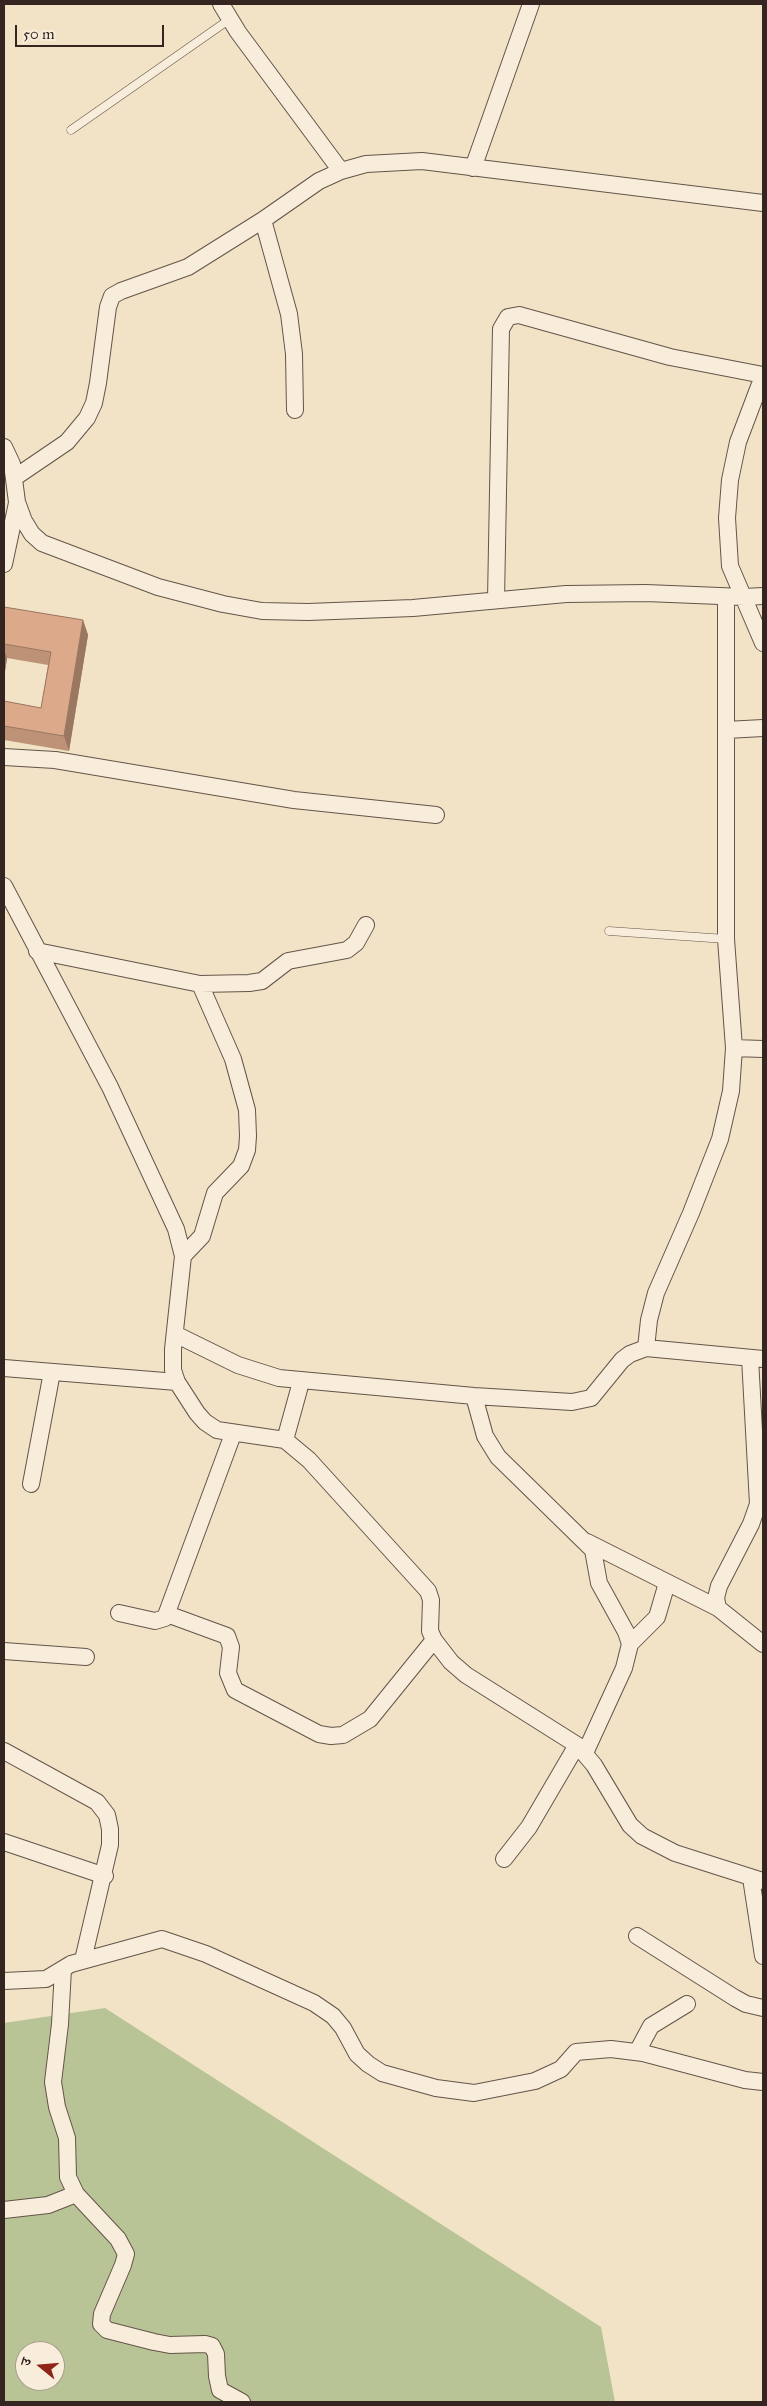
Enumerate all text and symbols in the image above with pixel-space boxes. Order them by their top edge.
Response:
scale bar [18,15,166,47]
text: 50 m [23,25,55,43]
north arrow [15,2341,65,2391]
text: उ [17,2356,35,2368]

